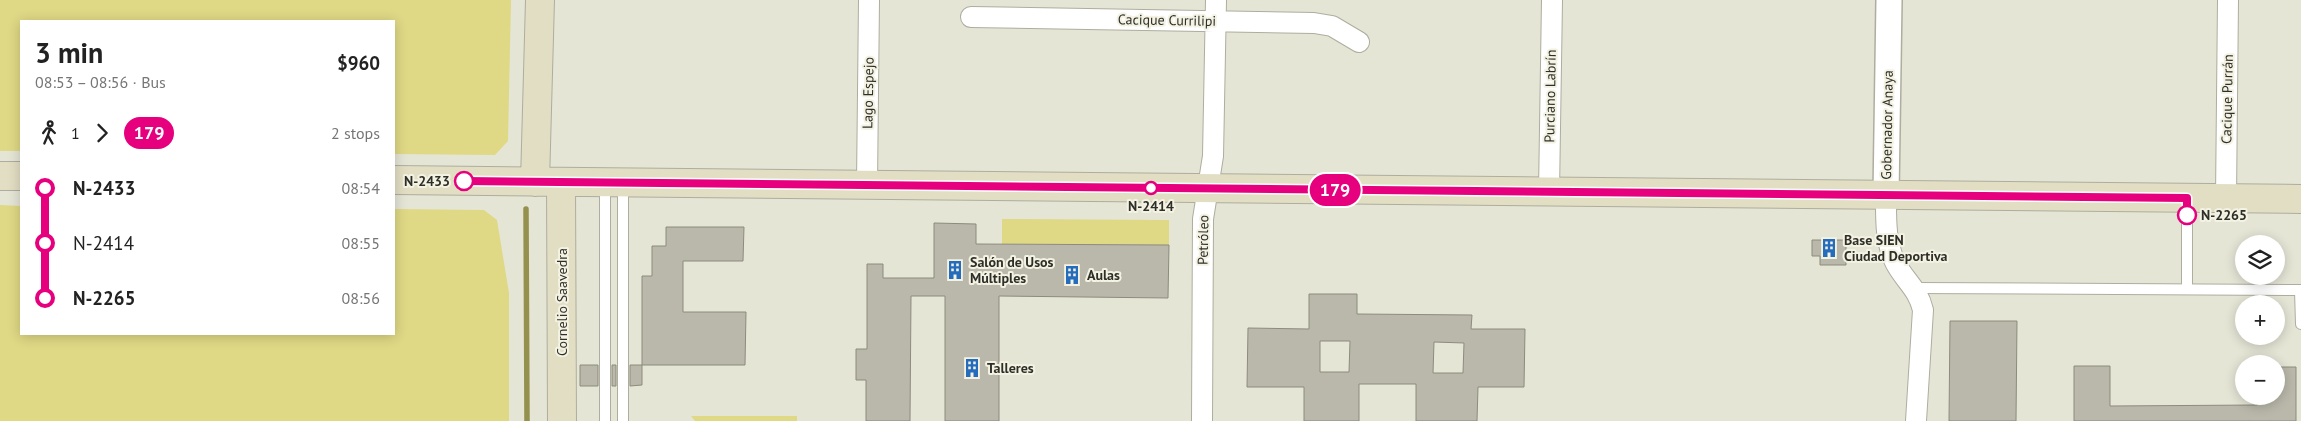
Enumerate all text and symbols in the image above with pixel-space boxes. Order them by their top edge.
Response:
street label: Cacique Currilipi [1118,10,1216,30]
text: 3 min [35,34,103,71]
street label: Purciano Labrín [1540,49,1560,143]
text: $960 [337,51,380,75]
street label: Cacique Purrán [2217,54,2237,144]
street label: Lago Espejo [858,57,878,129]
street label: Gobernador Anaya [1877,70,1897,180]
text: 08:53 – 08:56 · Bus [35,72,166,92]
icon: walk [35,119,63,147]
icon: forward [88,119,116,147]
text: 179 [134,121,164,144]
text: 1 [71,123,80,143]
text: 2 stops [331,123,380,143]
marker: N-2433 [454,171,474,191]
place label: N-2433 [404,172,450,190]
line badge: 179 [1306,174,1364,206]
text: N-2433 [73,176,135,200]
text: 08:54 [342,178,380,198]
text: 179 [1320,178,1350,201]
marker: N-2414 [1144,181,1158,195]
place label: N-2414 [1128,197,1174,215]
marker: N-2265 [2177,205,2197,225]
place label: N-2265 [2201,206,2247,224]
street label: Petróleo [1194,215,1212,265]
text: N-2414 [73,231,134,255]
place label: Base SIEN Ciudad Deportiva [1844,231,1948,265]
text: 08:55 [342,233,380,253]
map controls [2235,235,2285,405]
button: layers [2235,235,2285,285]
building icon: Base SIEN Ciudad Deportiva [1818,237,1840,259]
street label: Cornelio Saavedra [553,248,571,356]
place label: Salón de Usos Múltiples [970,253,1054,287]
building icon: Salón de Usos Múltiples [944,259,966,281]
building icon: Aulas [1061,264,1083,286]
place label: Aulas [1087,266,1120,284]
text: N-2265 [73,286,135,310]
text: 08:56 [342,288,380,308]
button: + [2235,295,2285,345]
button: − [2235,355,2285,405]
building icon: Talleres [961,357,983,379]
place label: Talleres [987,359,1034,377]

